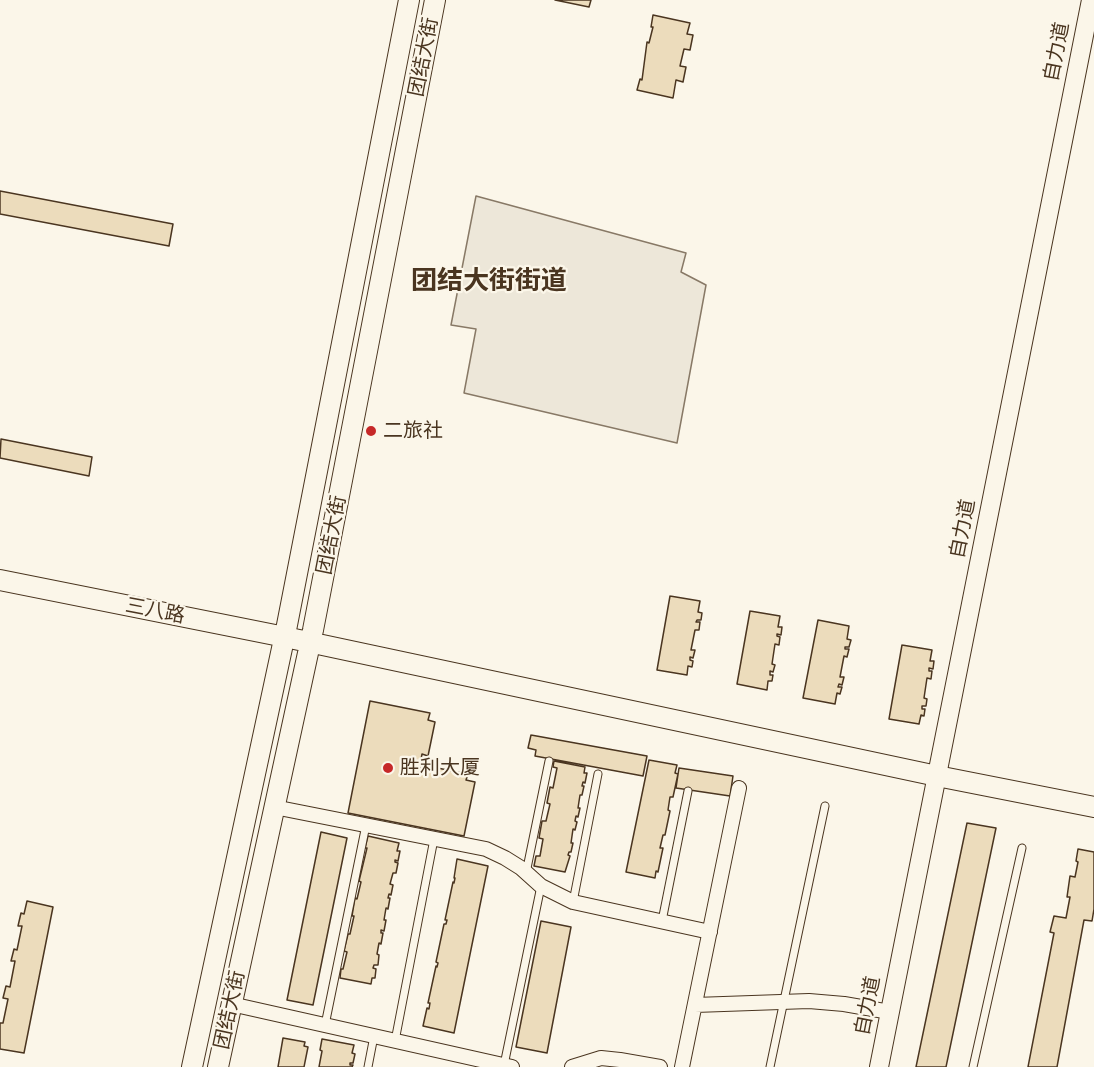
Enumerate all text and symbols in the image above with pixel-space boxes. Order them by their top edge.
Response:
street label: 团结大街 [405,15,443,99]
street label: 自力道 [1039,20,1075,84]
district label: 团结大街街道 [411,265,567,297]
place label: 二旅社 [383,419,443,443]
marker: 二旅社 [364,424,378,438]
street label: 团结大街 [313,493,351,577]
street label: 自力道 [945,497,981,561]
street label: 三八路 [123,593,187,629]
place label: 胜利大厦 [400,756,480,780]
marker: 胜利大厦 [381,761,395,775]
street label: 团结大街 [210,968,250,1052]
street label: 自力道 [850,974,886,1038]

